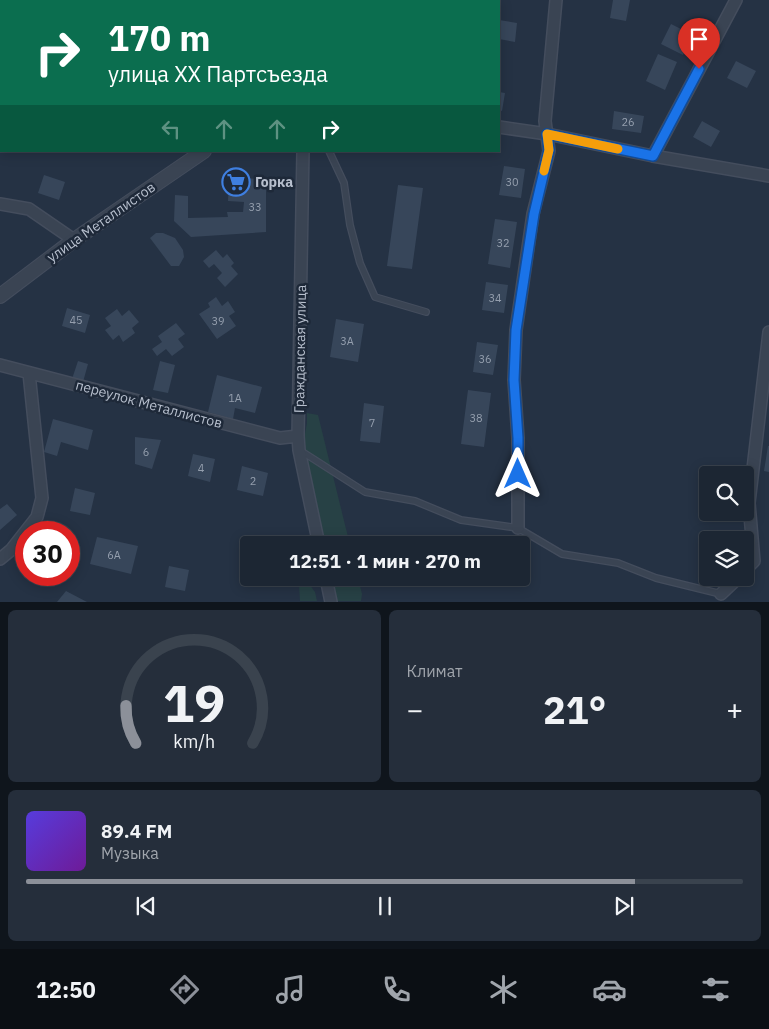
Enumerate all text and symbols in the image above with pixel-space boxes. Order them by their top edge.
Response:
text: 170 m [108,15,211,61]
pin [678,18,720,69]
icon: right [25,20,90,85]
icon: arrive [685,25,713,53]
text: улица XX Партсъезда [108,59,328,88]
icon: left [157,115,185,143]
icon: ahead [210,115,238,143]
icon: ahead [263,115,291,143]
icon: right [316,115,344,143]
house number: 26 [621,115,635,129]
supermarket icon: Горка [221,167,251,197]
place label: Горка [255,173,293,191]
house number: 30 [505,175,519,189]
street label: улица Металлистов [43,178,159,266]
house number: 33 [248,200,262,214]
house number: 32 [496,236,510,250]
street label: Гражданская улица [290,284,310,413]
house number: 34 [488,291,502,305]
house number: 45 [69,313,83,327]
house number: 39 [211,314,225,328]
house number: 3А [340,334,354,348]
house number: 36 [478,352,492,366]
street label: переулок Металлистов [74,376,224,432]
house number: 1А [228,391,242,405]
house number: 38 [469,411,483,425]
house number: 7 [369,416,375,430]
house number: 6 [143,445,149,459]
position arrow [491,447,543,499]
house number: 4 [198,461,205,475]
map controls [699,466,754,586]
button: search [699,466,754,521]
house number: 2 [250,474,256,488]
speed limit sign: 30 [15,521,80,586]
button: layers [699,531,754,586]
house number: 6А [107,548,121,562]
text: 12:51 · 1 мин · 270 m [289,549,481,573]
text: Климат [407,661,463,681]
text: 19 [163,669,225,736]
text: 21° [543,685,606,734]
text: − [407,691,423,728]
text: + [726,691,743,728]
text: km/h [173,730,215,753]
text: 89.4 FM [101,819,172,843]
text: Музыка [101,843,159,863]
icon: previous [132,892,160,920]
icon: pause [371,892,399,920]
icon: next [610,892,638,920]
icon: directions [167,972,202,1007]
icon: music [273,972,308,1007]
icon: phone [379,972,414,1007]
icon: climate [486,972,521,1007]
icon: car [592,972,627,1007]
icon: filters [698,972,733,1007]
text: 12:50 [36,975,96,1004]

